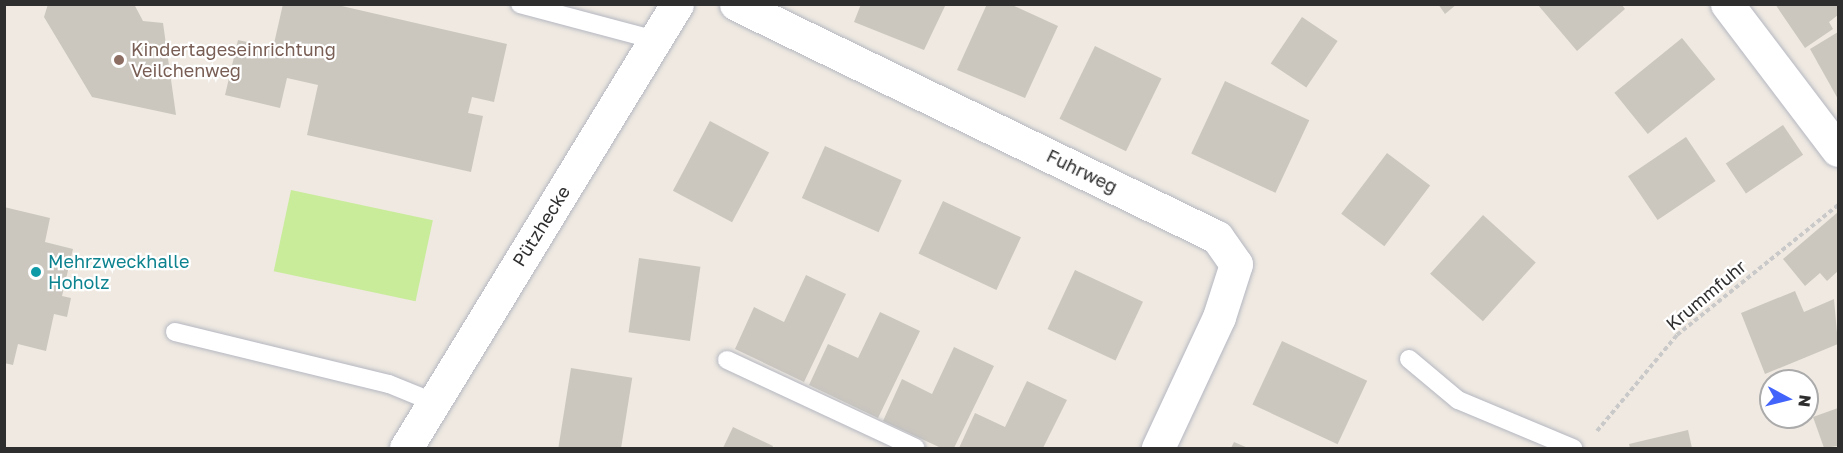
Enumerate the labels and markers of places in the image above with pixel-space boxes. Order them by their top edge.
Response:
place label: Kindertageseinrichtung Veilchenweg [131,39,336,82]
marker: Kindertageseinrichtung Veilchenweg [112,53,126,67]
place label: Mehrzweckhalle Hoholz [48,251,189,294]
marker: Mehrzweckhalle Hoholz [29,265,43,279]

